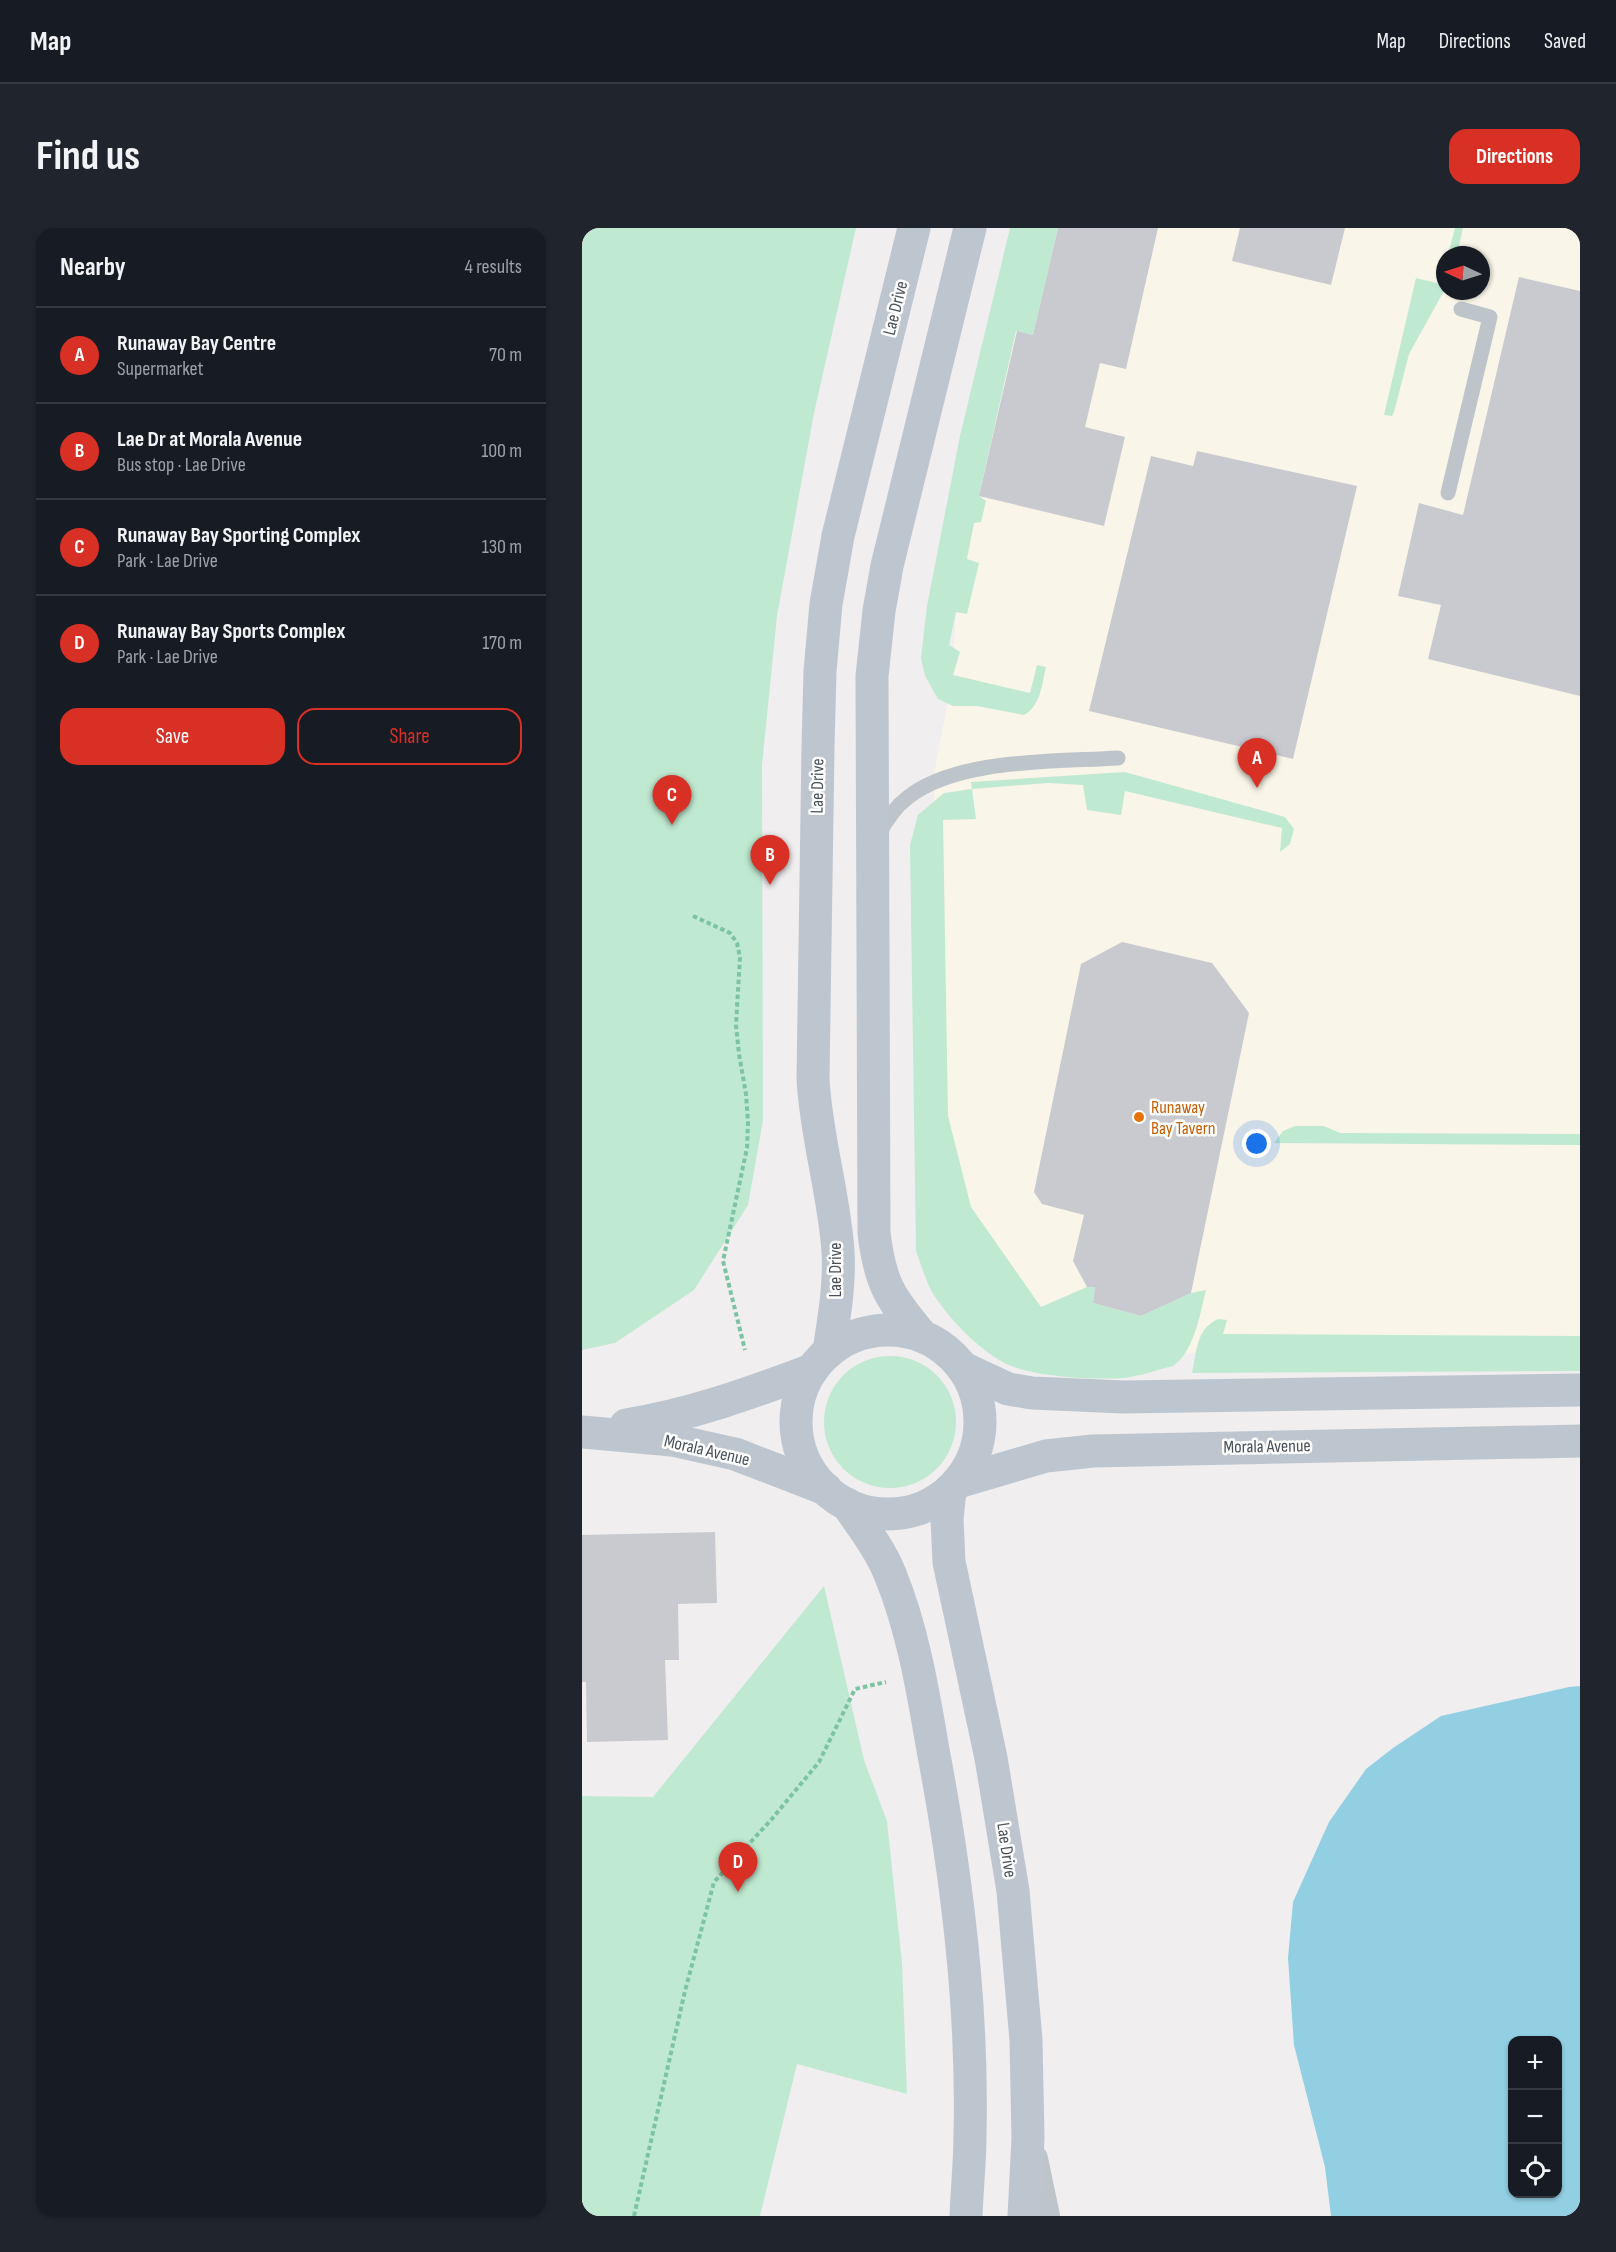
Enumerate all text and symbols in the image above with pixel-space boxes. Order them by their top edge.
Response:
text: Map [30,25,71,58]
text: Map [1376,29,1406,54]
text: Directions [1439,29,1511,54]
text: Saved [1544,29,1586,54]
button: Directions [1449,129,1580,184]
text: Find us [36,131,140,182]
north arrow [1436,246,1490,300]
text: Nearby [60,252,126,283]
text: 4 results [465,255,522,279]
street label: Lae Drive [879,279,912,337]
text: Runaway Bay Centre [117,330,276,357]
text: A [75,343,84,367]
text: 70 m [489,343,522,367]
text: Supermarket [117,357,204,381]
text: Lae Dr at Morala Avenue [117,426,302,453]
text: B [75,439,84,463]
text: 100 m [481,439,522,463]
text: Bus stop · Lae Drive [117,453,246,477]
text: Runaway Bay Sporting Complex [117,522,360,549]
text: C [74,535,85,559]
text: 130 m [482,535,522,559]
text: Park · Lae Drive [117,549,218,573]
text: Runaway Bay Sports Complex [117,618,345,645]
text: D [74,631,85,655]
text: 170 m [482,631,522,655]
text: Park · Lae Drive [117,645,218,669]
button: Save [60,708,285,765]
button: Share [297,708,522,765]
pin: A [1238,738,1276,788]
street label: Lae Drive [807,758,828,814]
pin: C [652,776,692,825]
pin: B [750,836,789,885]
place label: Runaway Bay Tavern [1151,1097,1216,1139]
marker: Runaway Bay Tavern [1132,1110,1146,1124]
your location [1242,1129,1271,1158]
street label: Lae Drive [825,1242,846,1298]
street label: Morala Avenue [662,1430,752,1471]
street label: Morala Avenue [1223,1435,1311,1458]
street label: Lae Drive [992,1821,1021,1879]
pin: D [718,1842,758,1892]
map controls [1508,2036,1562,2198]
button: + [1508,2036,1562,2090]
button: − [1508,2090,1562,2144]
button: locate [1508,2144,1562,2198]

